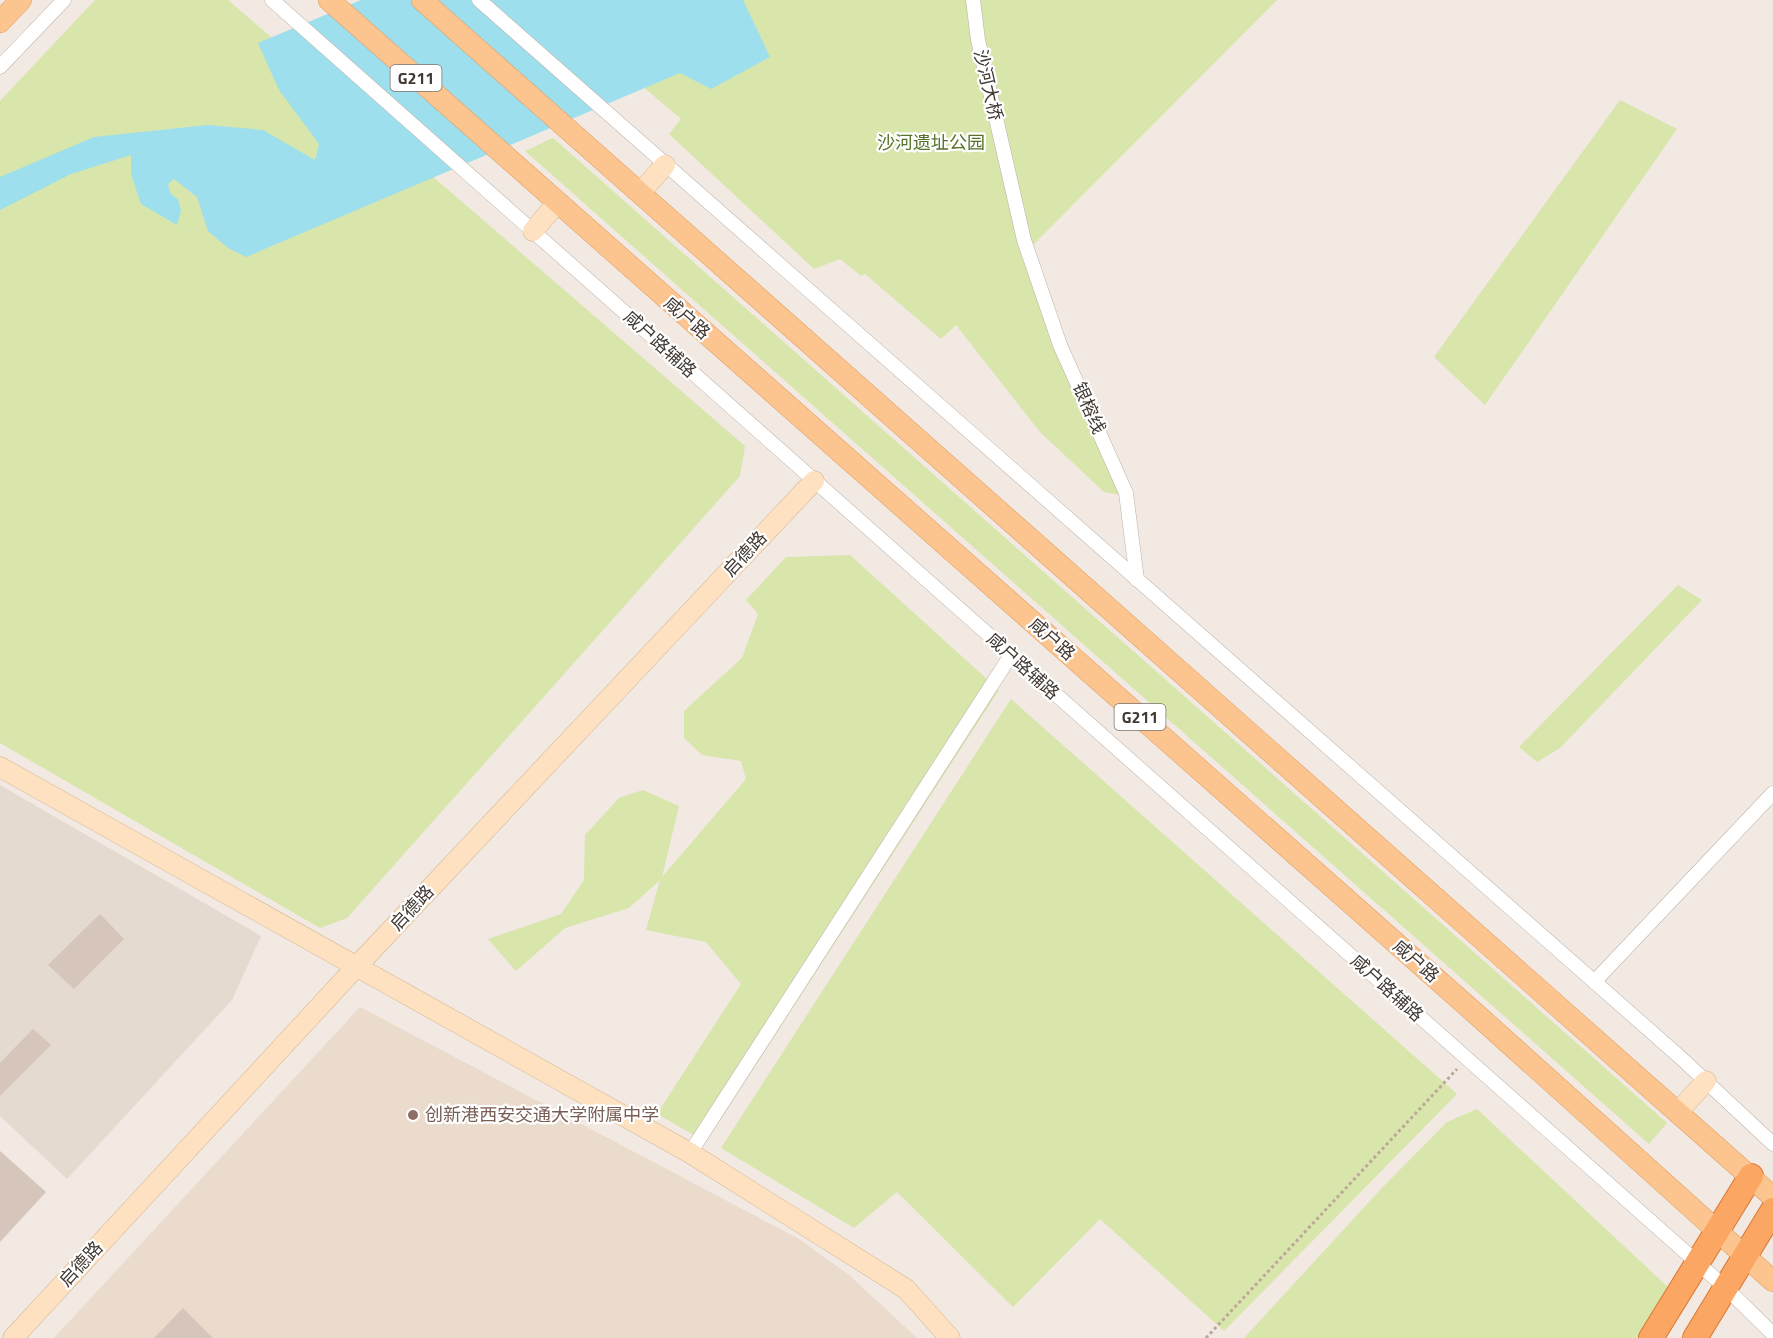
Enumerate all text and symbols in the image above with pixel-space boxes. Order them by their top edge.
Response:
street label: 沙河大桥 [967,47,1010,123]
road number: G211 [390,65,442,91]
park label: 沙河遗址公园 [877,129,985,156]
street label: 咸户路 [658,290,717,346]
street label: 咸户路辅路 [618,303,703,384]
street label: 银榕线 [1066,378,1113,438]
street label: 启德路 [716,525,773,583]
street label: 咸户路 [1023,611,1082,667]
street label: 咸户路辅路 [981,625,1066,706]
road number: G211 [1114,704,1166,730]
street label: 启德路 [383,879,440,937]
street label: 咸户路 [1387,933,1446,989]
street label: 咸户路辅路 [1345,947,1430,1028]
place label: 创新港西安交通大学附属中学 [425,1101,659,1128]
marker: 创新港西安交通大学附属中学 [406,1108,420,1122]
street label: 启德路 [52,1235,109,1293]

